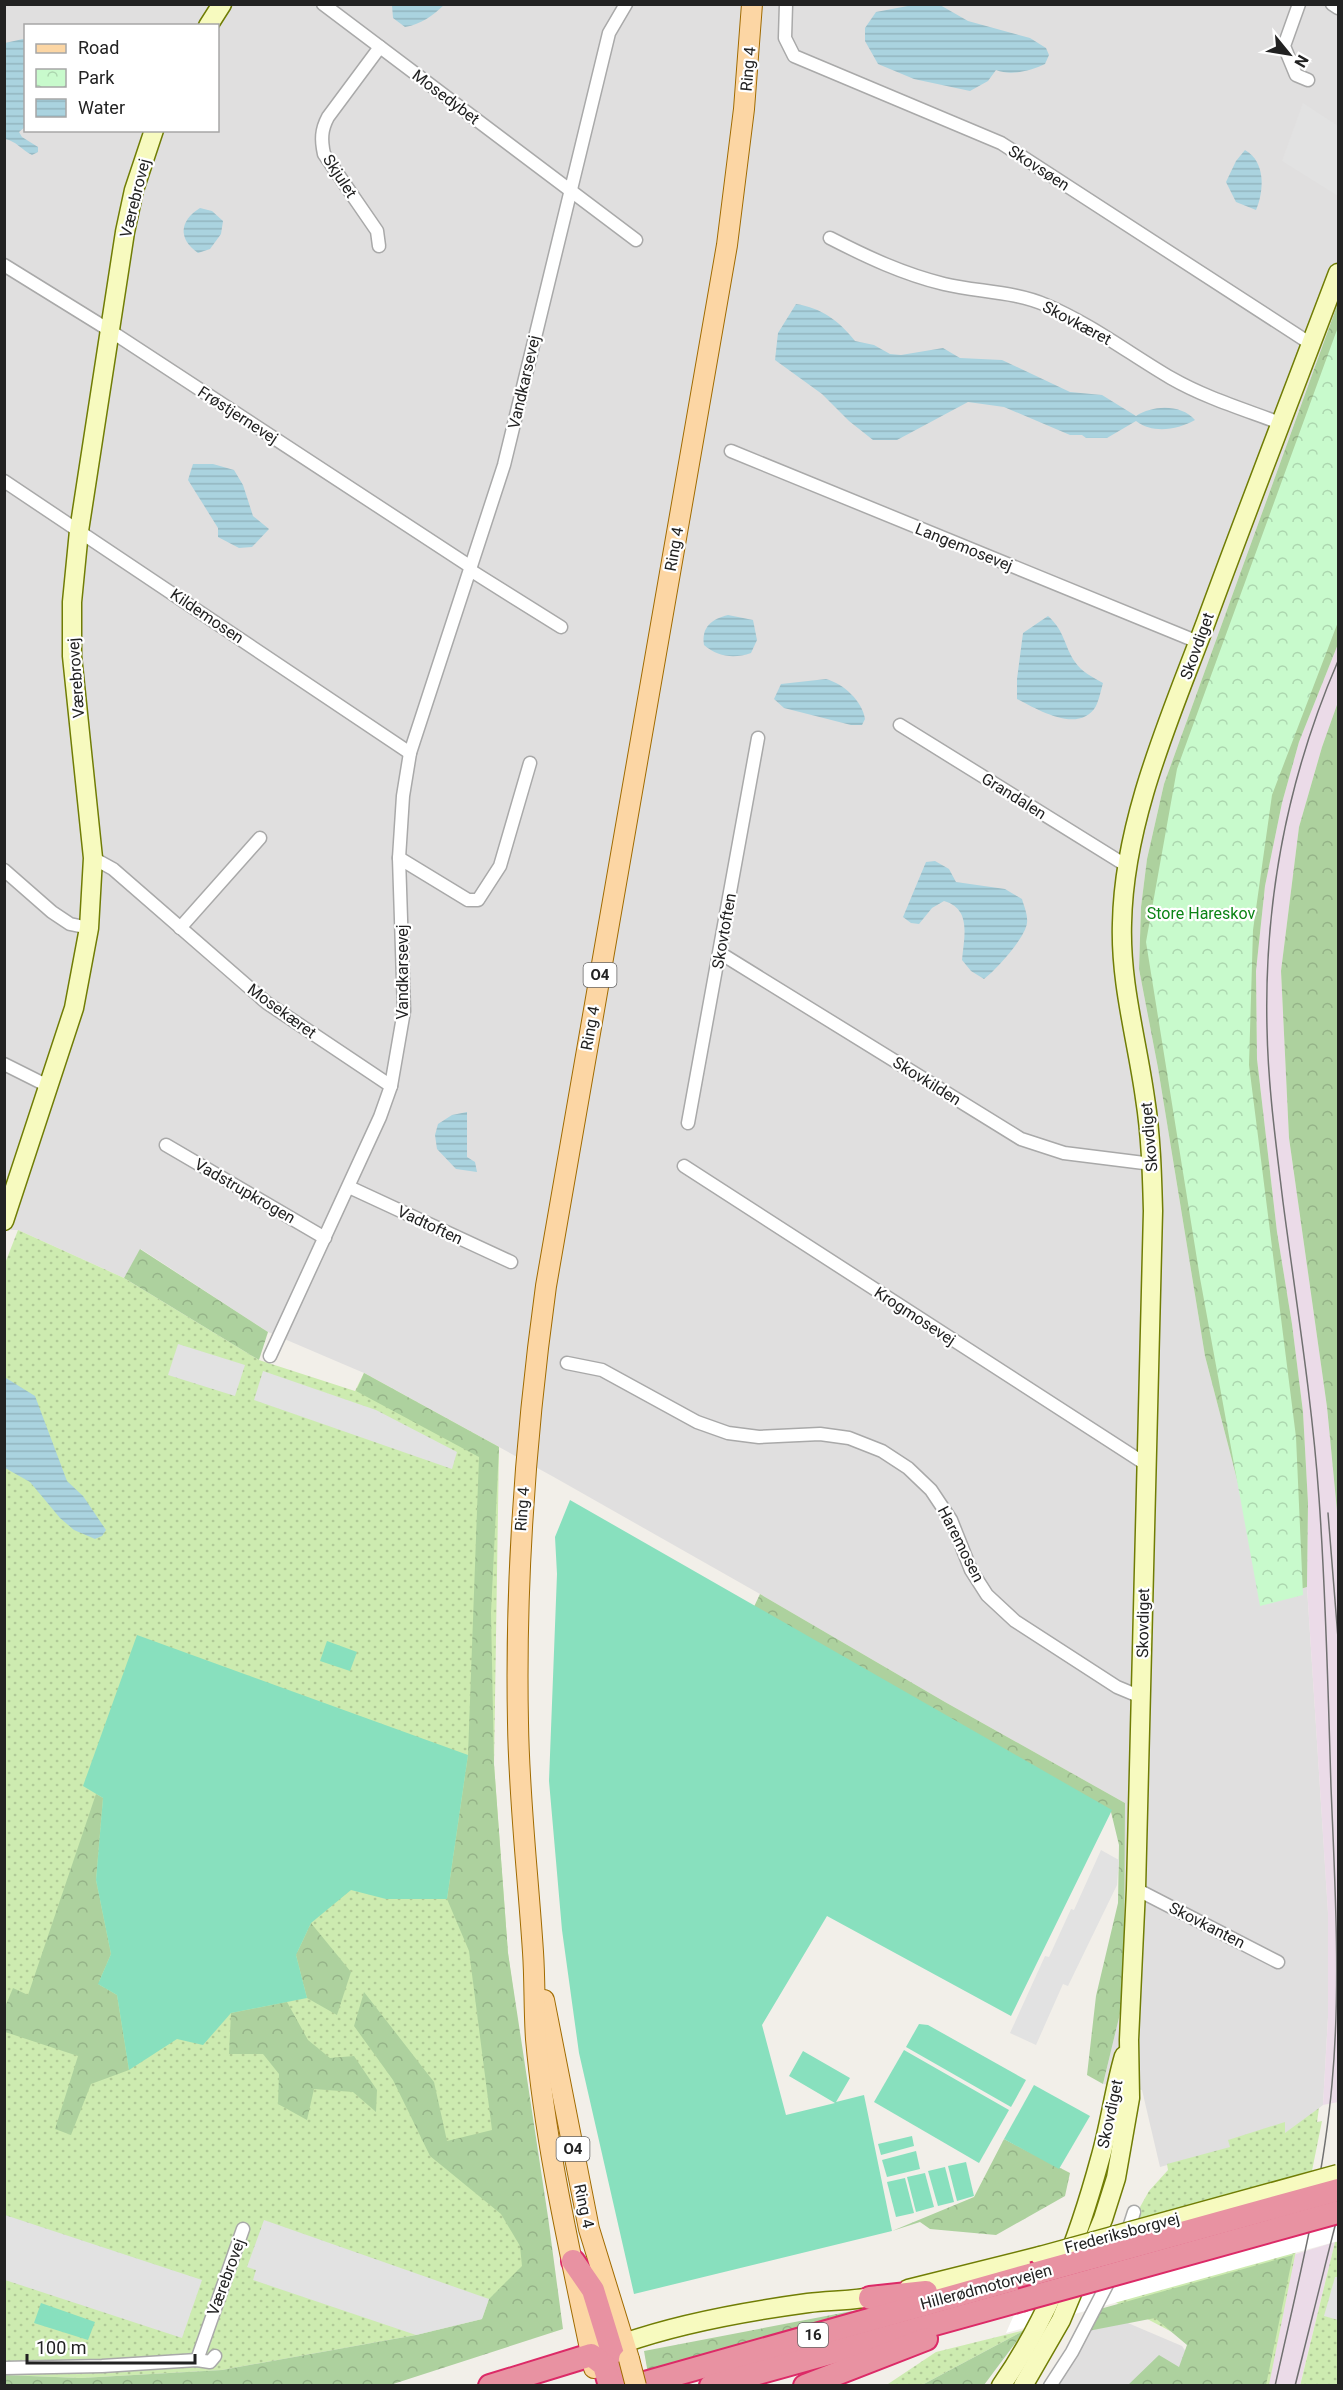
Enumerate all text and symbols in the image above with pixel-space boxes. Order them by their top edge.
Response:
legend [24,24,219,132]
north arrow [1259,24,1319,84]
text: Road [78,37,119,58]
street label: Ring 4 [737,46,759,92]
text: N [1291,52,1313,71]
street label: Mosedybet [409,66,483,128]
text: Park [78,67,115,88]
text: Water [78,97,125,118]
street label: Skovsøen [1005,141,1073,195]
street label: Skjulet [319,151,361,201]
street label: Værebrovej [116,157,154,239]
street label: Skovkæret [1039,297,1115,349]
street label: Vandkarsevej [504,333,544,431]
street label: Frøstjernevej [194,382,282,448]
street label: Langemosevej [913,519,1015,575]
street label: Ring 4 [661,525,687,573]
street label: Kildemosen [167,585,247,647]
street label: Skovdiget [1176,610,1218,682]
street label: Værebrovej [64,637,88,719]
street label: Grandalen [978,769,1050,823]
street label: Skovtoften [708,892,740,970]
park label: Store Hareskov [1147,904,1255,923]
street label: Vandkarsevej [393,924,412,1020]
road number: O4 [584,963,616,987]
street label: Mosekæret [244,980,320,1042]
street label: Ring 4 [577,1004,603,1052]
street label: Skovkilden [889,1053,965,1109]
street label: Skovdiget [1136,1101,1162,1173]
street label: Vadstrupkrogen [191,1155,299,1227]
street label: Vadtoften [394,1202,466,1248]
street label: Krogmosevej [871,1283,959,1349]
street label: Ring 4 [511,1486,533,1532]
street label: Haremosen [934,1503,988,1585]
street label: Skovdiget [1133,1588,1153,1658]
street label: Skovkanten [1166,1898,1248,1952]
street label: Skovdiget [1093,2078,1127,2150]
road number: O4 [556,2137,590,2161]
street label: Ring 4 [570,2182,598,2230]
street label: Frederiksborgvej [1063,2209,1181,2257]
street label: Værebrovej [203,2236,249,2318]
street label: Hillerødmotorvejen [918,2260,1054,2314]
road number: 16 [798,2323,828,2347]
scale bar [27,2327,195,2365]
text: 100 m [36,2337,87,2358]

